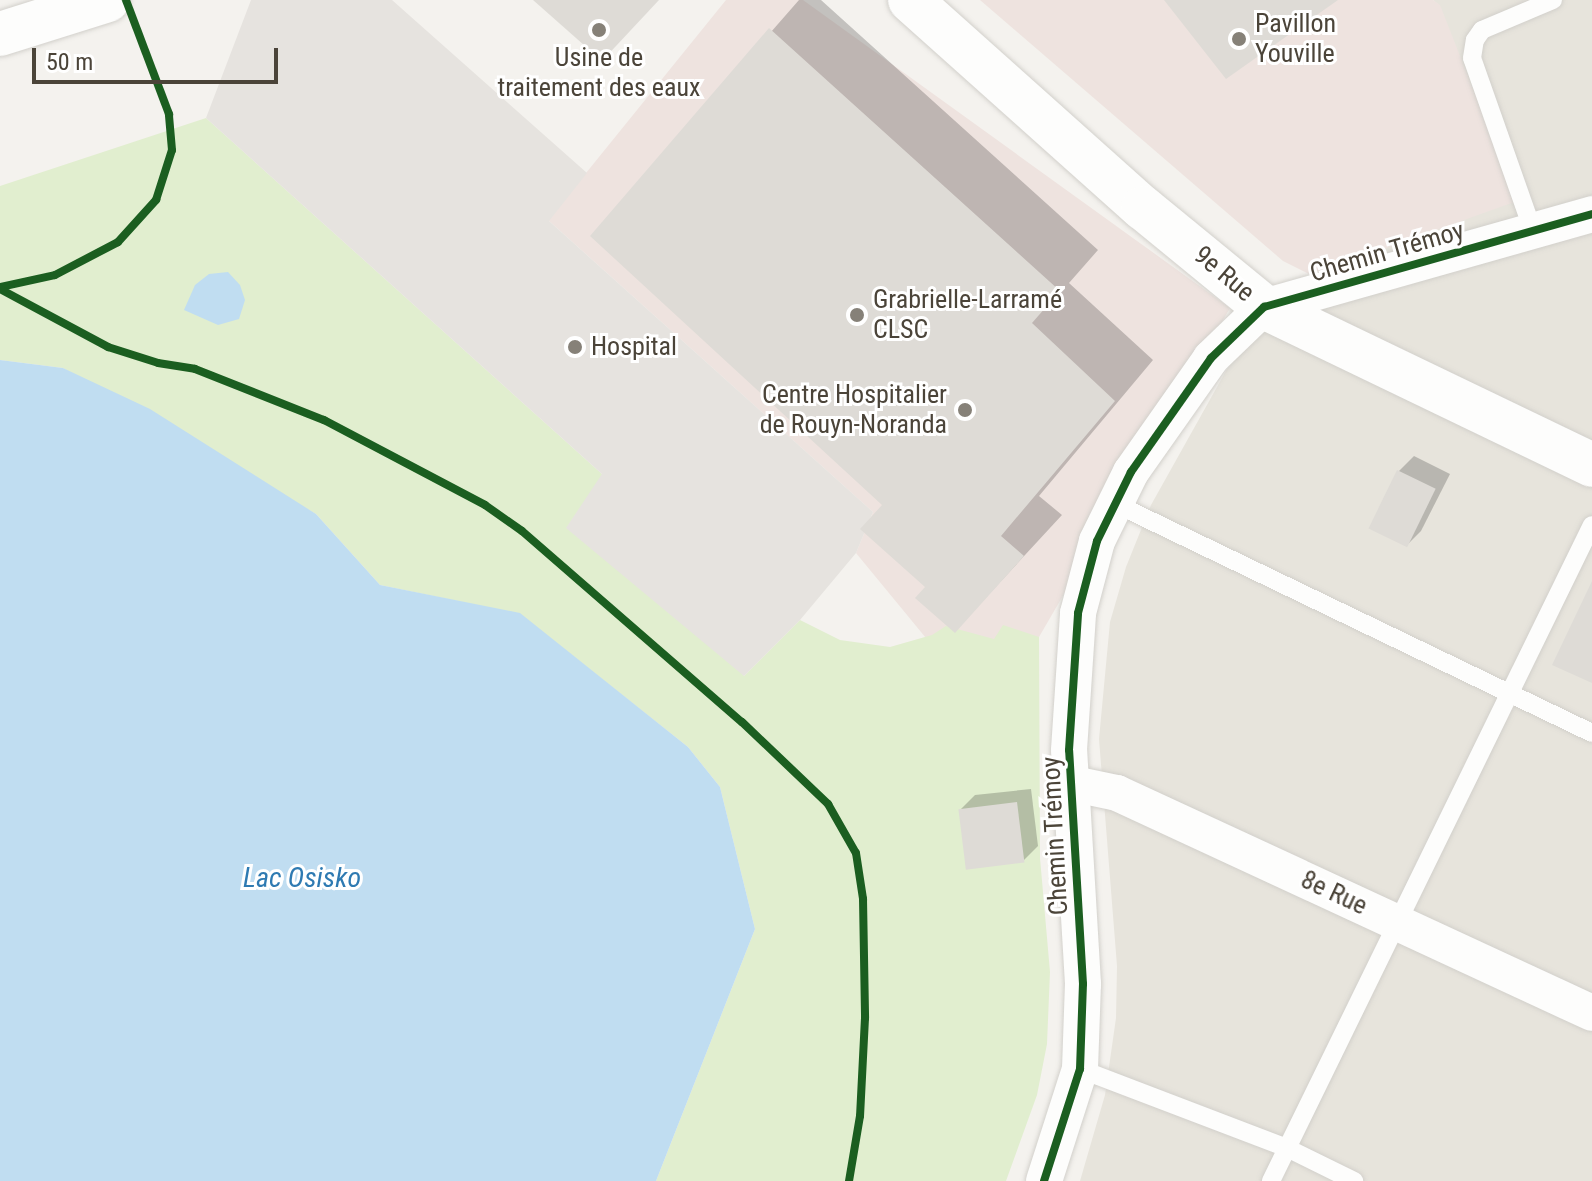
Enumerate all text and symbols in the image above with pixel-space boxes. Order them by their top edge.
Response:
place label: Pavillon Youville [1255,8,1336,70]
marker: Usine de traitement des eaux [590,21,608,39]
marker: Pavillon Youville [1230,30,1248,48]
scale bar [36,32,282,82]
place label: Usine de traitement des eaux [498,42,700,104]
text: 50 m [46,48,93,76]
street label: Chemin Trémoy [1306,215,1468,289]
street label: 9e Rue [1187,240,1261,308]
place label: Grabrielle-Larramé CLSC [873,284,1062,346]
marker: Grabrielle-Larramé CLSC [848,306,866,324]
place label: Hospital [591,331,677,363]
marker: Hospital [566,338,584,356]
place label: Centre Hospitalier de Rouyn-Noranda [760,379,947,440]
marker: Centre Hospitalier de Rouyn-Noranda [954,399,976,421]
street label: Chemin Trémoy [1035,756,1075,916]
water label: Lac Osisko [243,861,361,895]
street label: 8e Rue [1296,864,1372,922]

